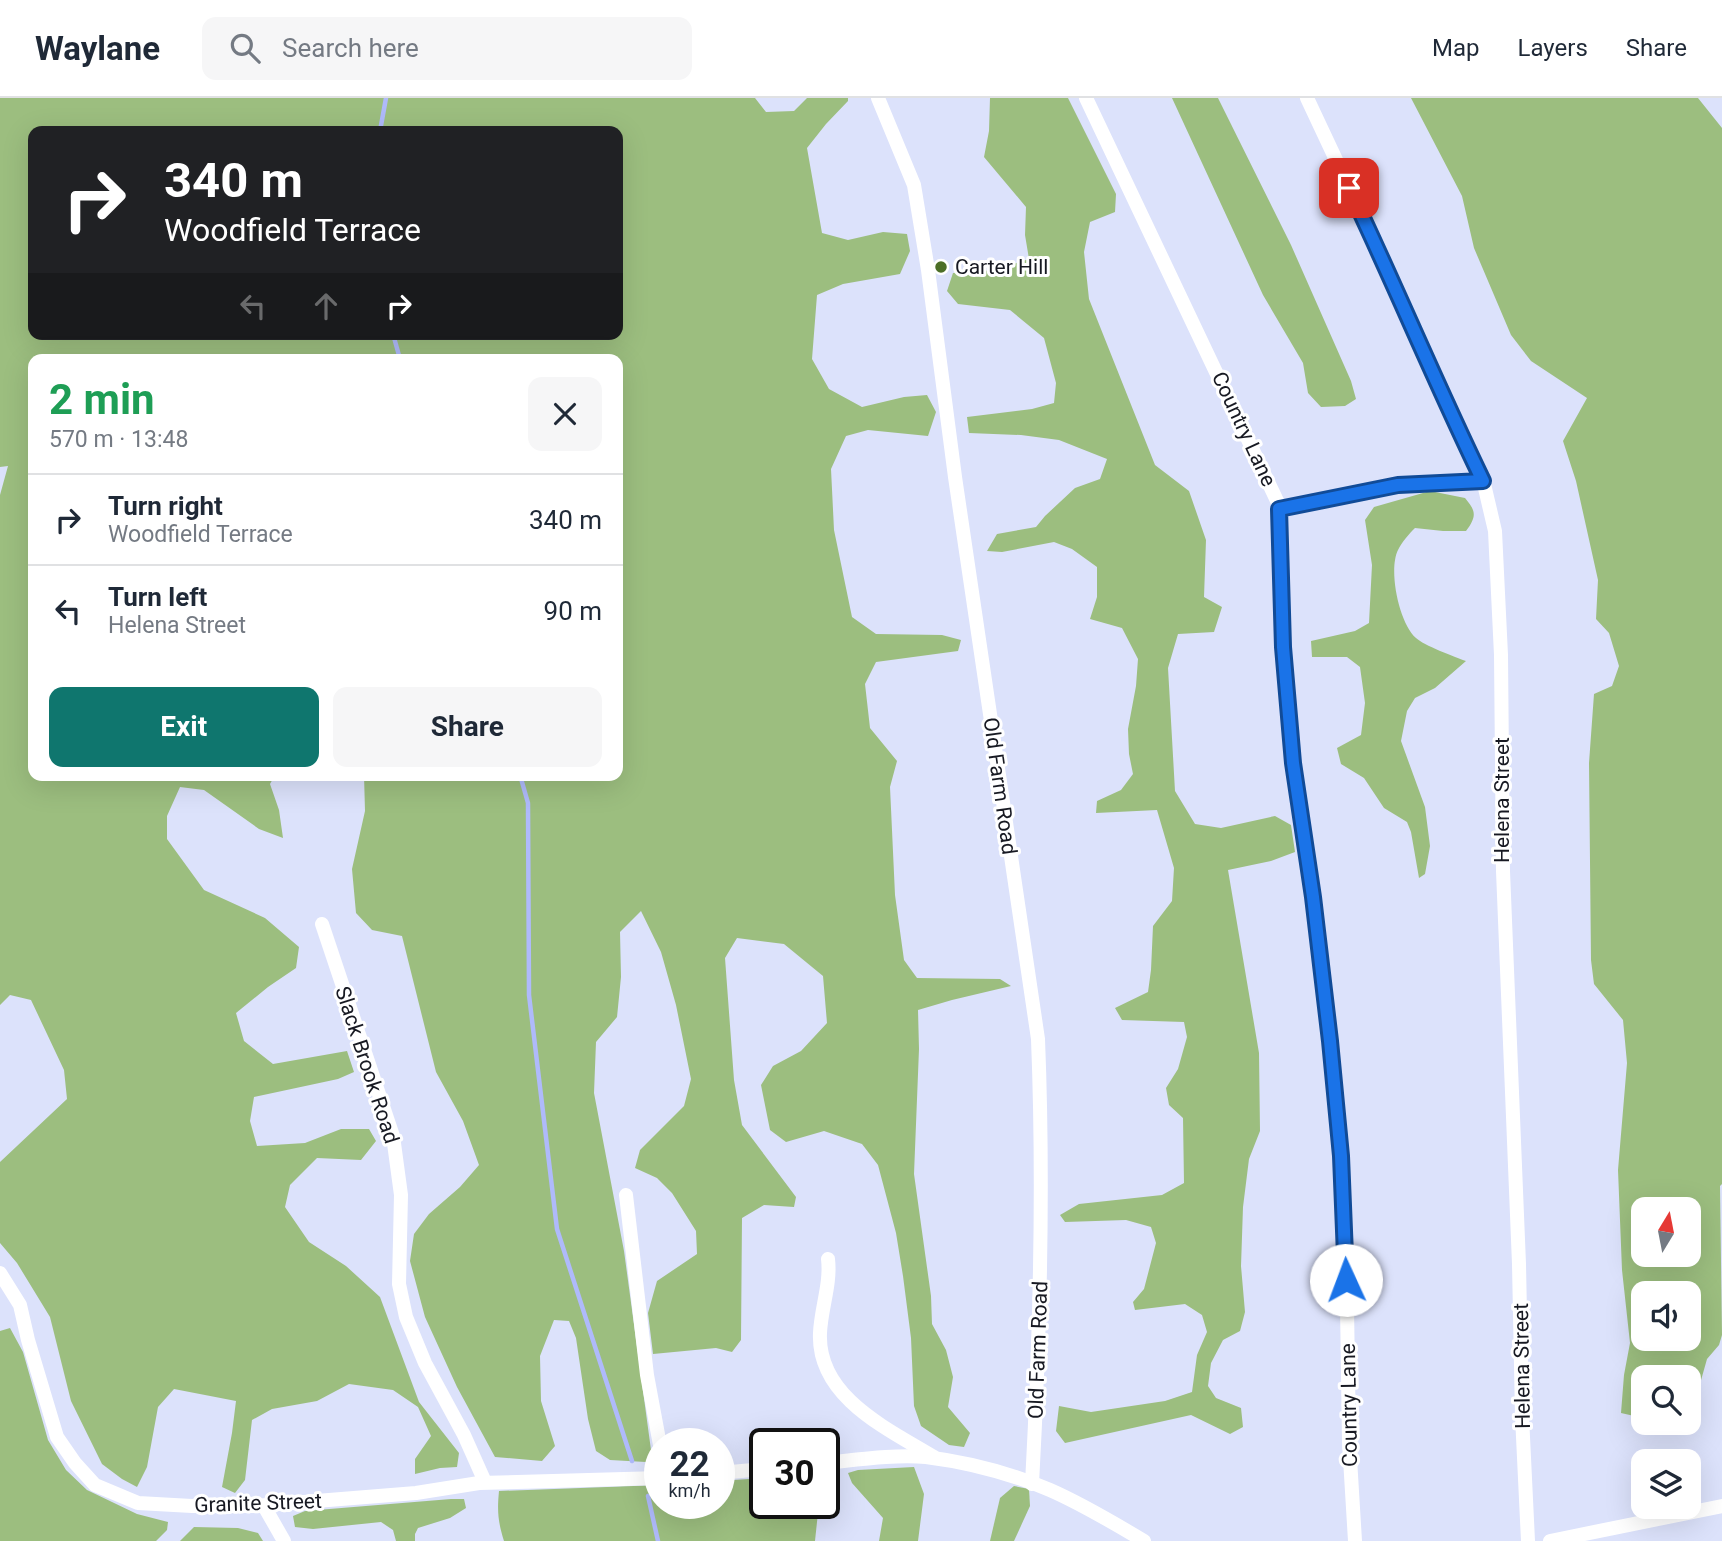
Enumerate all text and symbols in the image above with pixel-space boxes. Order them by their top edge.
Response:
search box [202,17,692,80]
text: Waylane [35,29,160,68]
icon: search [226,29,264,67]
text: Search here [282,33,419,63]
text: Map [1432,34,1480,62]
text: Layers [1518,34,1588,62]
text: Share [1626,34,1687,62]
text: 340 m [164,152,303,209]
icon: right [49,154,140,245]
pin [1319,158,1379,218]
icon: arrive [1330,169,1368,207]
text: Woodfield Terrace [164,211,421,249]
place label: Carter Hill [955,255,1048,279]
marker: Carter Hill [933,259,949,275]
icon: left [234,287,272,325]
icon: ahead [307,287,345,325]
icon: right [380,287,418,325]
street label: Country Lane [1207,368,1281,490]
text: 2 min [49,375,155,424]
button: close [528,377,602,451]
text: 570 m · 13:48 [49,426,188,453]
text: Turn right [108,491,223,521]
icon: right [49,501,87,539]
text: 340 m [529,505,602,535]
text: Woodfield Terrace [108,521,293,548]
text: Turn left [108,582,207,612]
icon: left [49,592,87,630]
text: 90 m [544,596,602,626]
text: Helena Street [108,612,246,639]
button: Exit [49,687,319,767]
button: Share [333,687,602,767]
street label: Old Farm Road [978,716,1022,856]
street label: Helena Street [1490,737,1514,863]
street label: Slack Brook Road [330,983,404,1147]
north arrow [1631,1197,1701,1267]
map controls [1631,1197,1701,1519]
position arrow [1309,1243,1383,1317]
street label: Old Farm Road [1024,1281,1052,1419]
button: sound [1631,1281,1701,1351]
street label: Helena Street [1509,1303,1535,1429]
street label: Country Lane [1336,1343,1362,1467]
button: search [1631,1365,1701,1435]
speed limit sign: 30 [749,1428,840,1519]
text: 22 [669,1444,710,1485]
button: layers [1631,1449,1701,1519]
text: km/h [668,1480,711,1501]
street label: Granite Street [194,1489,322,1517]

